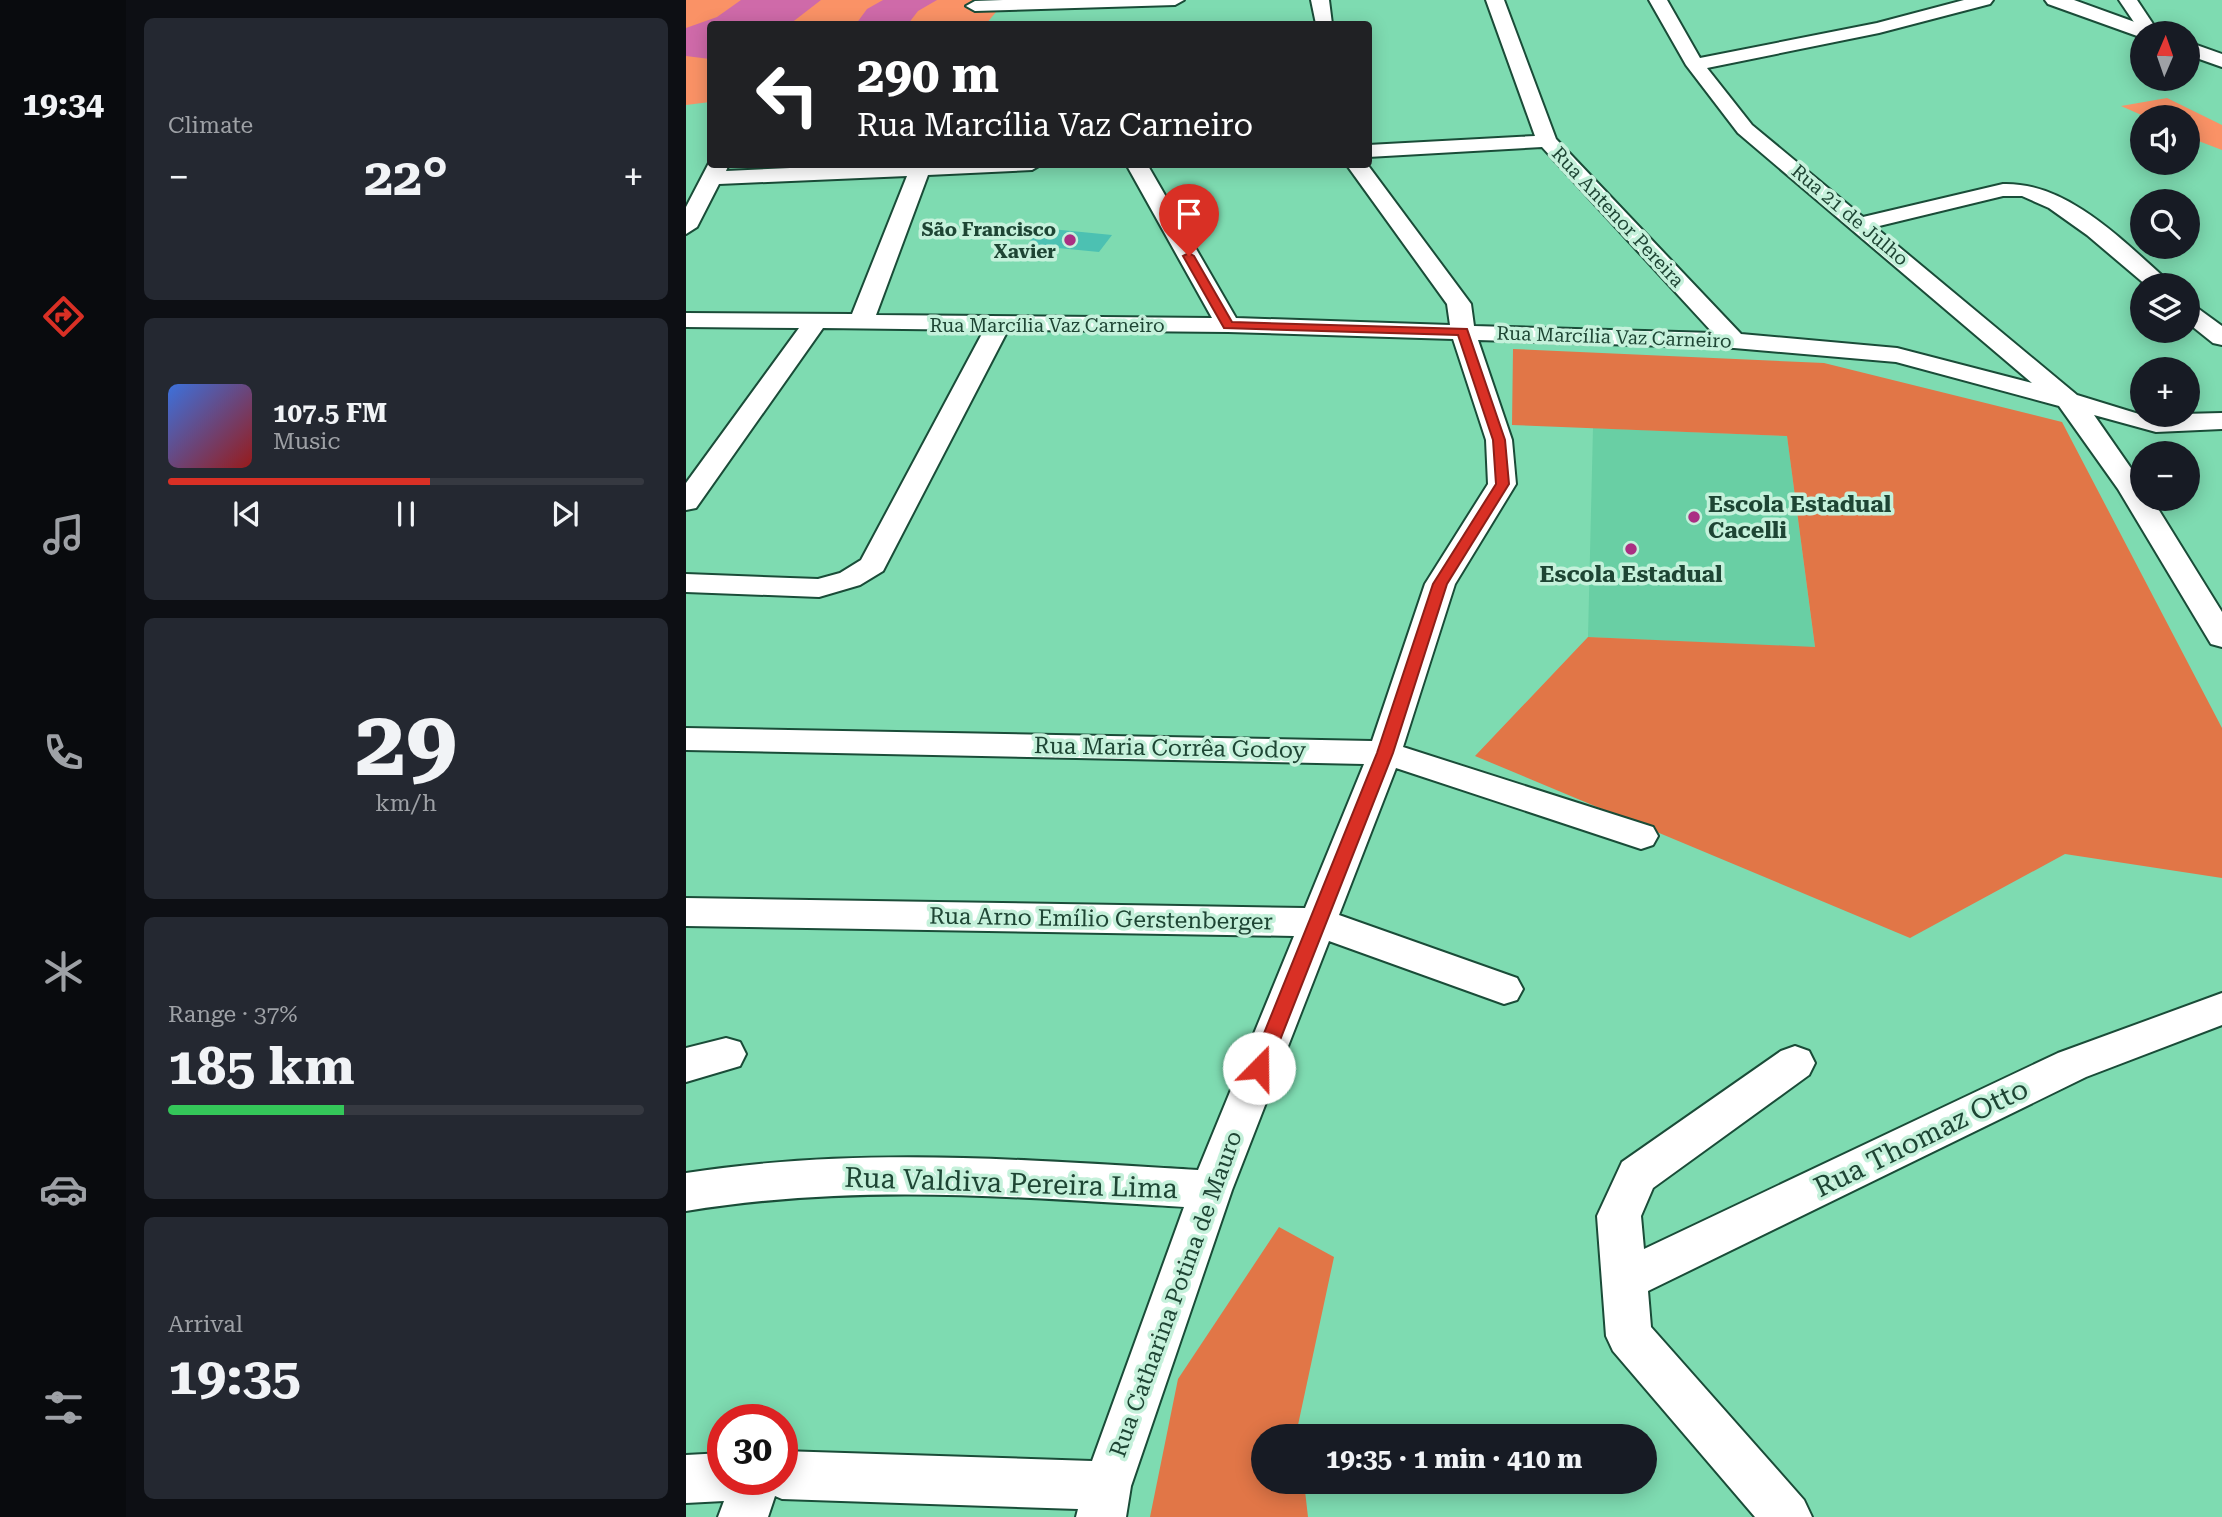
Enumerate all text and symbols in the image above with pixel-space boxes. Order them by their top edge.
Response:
north arrow [2130,21,2200,91]
map controls [2130,21,2200,511]
text: 290 m [857,47,999,104]
icon: left [742,49,833,140]
text: 19:34 [22,85,104,123]
button: sound [2130,105,2200,175]
text: Rua Marcília Vaz Carneiro [857,106,1253,144]
text: Climate [168,112,253,139]
street label: Rua Antenor Pereira [1547,142,1689,292]
text: 22° [364,147,448,208]
text: − [168,155,189,199]
text: + [623,155,644,199]
street label: Rua 21 de Julho [1787,159,1913,271]
pin [1159,184,1219,256]
button: search [2130,189,2200,259]
icon: arrive [1170,195,1208,233]
place label: São Francisco Xavier [921,218,1056,263]
marker: São Francisco Xavier [1062,232,1078,248]
button: layers [2130,273,2200,343]
icon: directions [39,292,88,341]
street label: Rua Marcília Vaz Carneiro [929,314,1165,337]
street label: Rua Marcília Vaz Carneiro [1496,321,1732,353]
button: + [2130,357,2200,427]
text: 107.5 FM [273,398,387,428]
text: Music [273,428,340,455]
button: − [2130,441,2200,511]
place label: Escola Estadual Cacelli [1708,491,1892,544]
icon: previous [228,495,266,533]
icon: pause [387,495,425,533]
icon: next [546,495,584,533]
marker: Escola Estadual Cacelli [1686,509,1702,525]
icon: music [39,510,88,559]
marker: Escola Estadual [1623,541,1639,557]
place label: Escola Estadual [1539,561,1723,588]
text: 29 [355,691,457,797]
icon: phone [39,728,88,777]
street label: Rua Maria Corrêa Godoy [1034,732,1307,764]
text: km/h [375,790,437,817]
street label: Rua Arno Emílio Gerstenberger [929,903,1273,935]
icon: climate [39,947,88,996]
text: Range · 37% [168,1001,297,1028]
position arrow [1222,1031,1296,1105]
text: 185 km [168,1036,355,1097]
street label: Rua Thomaz Otto [1809,1072,2033,1204]
street label: Rua Catharina Potina de Mauro [1104,1127,1248,1461]
street label: Rua Valdiva Pereira Lima [844,1161,1178,1205]
icon: car [39,1165,88,1214]
text: Arrival [168,1311,243,1338]
text: 19:35 [168,1346,301,1407]
icon: filters [39,1383,88,1432]
speed limit sign: 30 [707,1404,798,1495]
text: 19:35 · 1 min · 410 m [1326,1444,1582,1474]

